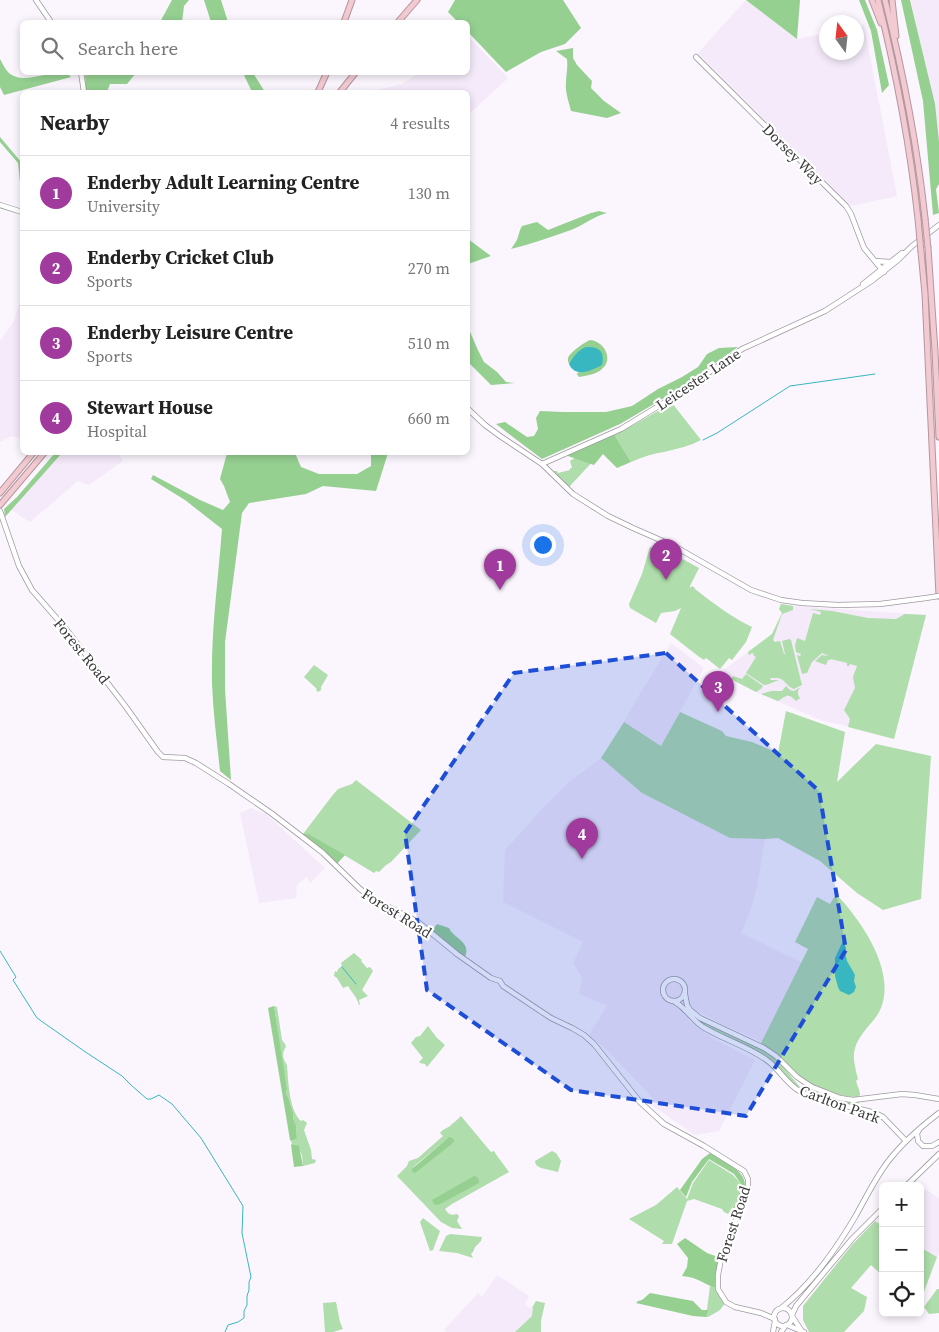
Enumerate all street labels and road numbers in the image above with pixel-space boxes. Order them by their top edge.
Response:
street label: Dorsey Way [758,119,828,189]
street label: Leicester Lane [651,343,745,415]
street label: Forest Road [49,614,115,689]
street label: Forest Road [358,883,436,943]
street label: Carlton Park [797,1080,884,1129]
street label: Forest Road [711,1183,755,1265]

